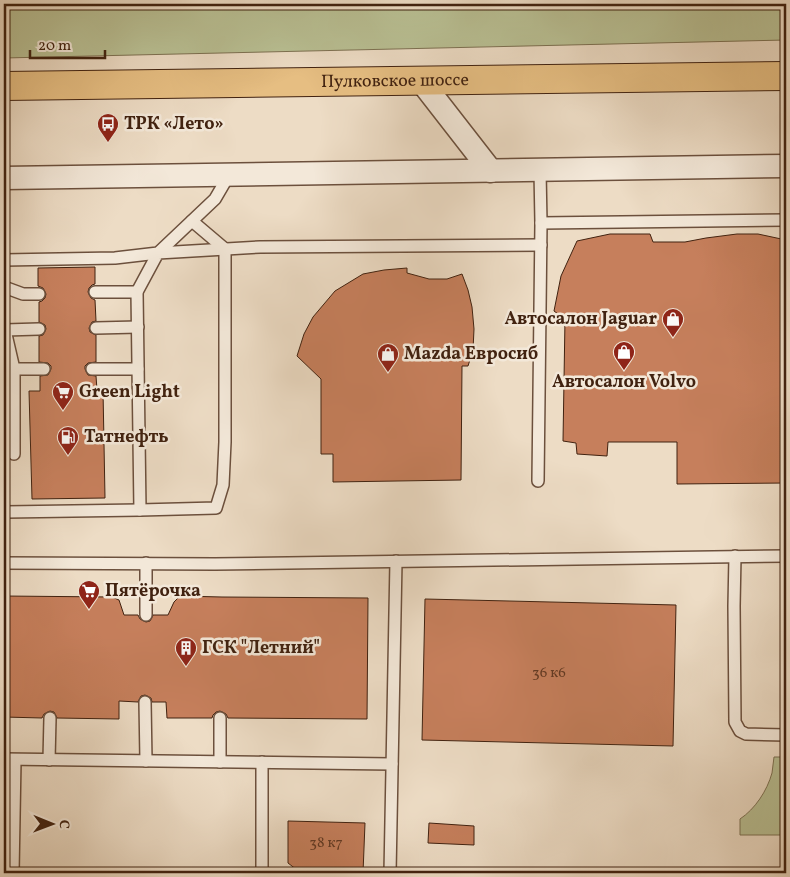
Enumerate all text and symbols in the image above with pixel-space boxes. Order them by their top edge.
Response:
scale bar [30,28,105,60]
text: 20 m [38,36,71,57]
street label: Пулковское шоссе [321,68,469,94]
bus stop icon: ТРК «Лето» [96,112,120,143]
place label: ТРК «Лето» [124,112,224,137]
place label: Автосалон Jaguar [504,307,657,332]
shop icon: Автосалон Jaguar [661,307,685,338]
shop icon: Автосалон Volvo [612,340,636,371]
shop icon: Mazda Евросиб [376,342,400,373]
place label: Mazda Евросиб [404,342,538,367]
place label: Автосалон Volvo [552,370,696,395]
supermarket icon: Green Light [51,380,75,411]
place label: Green Light [79,380,180,405]
fuel station icon: Татнефть [56,425,80,456]
place label: Татнефть [84,425,169,450]
supermarket icon: Пятёрочка [77,579,101,610]
place label: Пятёрочка [105,579,201,604]
building icon: ГСК "Летний" [174,636,198,667]
place label: ГСК "Летний" [202,636,320,661]
house number: 36 к6 [532,663,566,684]
north arrow [28,800,78,850]
text: С [54,820,73,829]
house number: 38 к7 [309,833,343,854]

